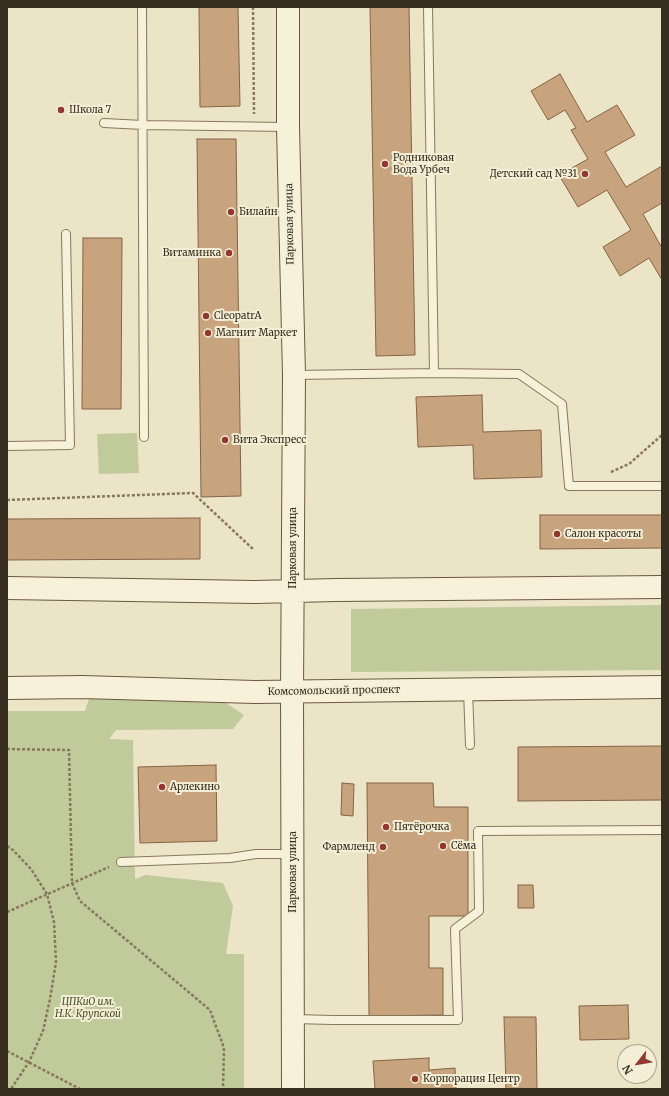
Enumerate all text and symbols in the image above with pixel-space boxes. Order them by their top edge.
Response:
place label: Школа 7 [69,104,111,116]
marker: Школа 7 [56,105,66,115]
place label: Родниковая Вода Урбеч [393,152,454,176]
marker: Родниковая Вода Урбеч [380,159,390,169]
place label: Детский сад №31 [490,168,577,180]
marker: Детский сад №31 [580,169,590,179]
street label: Парковая улица [283,183,297,265]
place label: Билайн [239,206,278,218]
marker: Билайн [226,207,236,217]
place label: Витаминка [163,247,221,259]
marker: Витаминка [224,248,234,258]
place label: CleopatrA [214,310,261,322]
marker: CleopatrA [201,311,211,321]
place label: Магнит Маркет [216,327,297,339]
marker: Магнит Маркет [203,328,213,338]
place label: Вита Экспресс [233,434,306,446]
marker: Вита Экспресс [220,435,230,445]
street label: Парковая улица [287,507,299,589]
place label: Салон красоты [565,528,641,540]
marker: Салон красоты [552,529,562,539]
street label: Комсомольский проспект [268,684,400,698]
place label: Арлекино [170,781,220,793]
marker: Арлекино [157,782,167,792]
place label: Пятёрочка [394,821,449,833]
marker: Пятёрочка [381,822,391,832]
street label: Парковая улица [287,831,299,913]
place label: Сёма [451,840,476,852]
place label: Фармленд [323,841,375,853]
marker: Сёма [438,841,448,851]
marker: Фармленд [378,842,388,852]
park label: ЦПКиО им. Н.К. Крупской [55,996,121,1020]
north arrow [617,1044,657,1084]
text: N [619,1062,636,1077]
place label: Корпорация Центр [423,1073,520,1085]
marker: Корпорация Центр [410,1074,420,1084]

